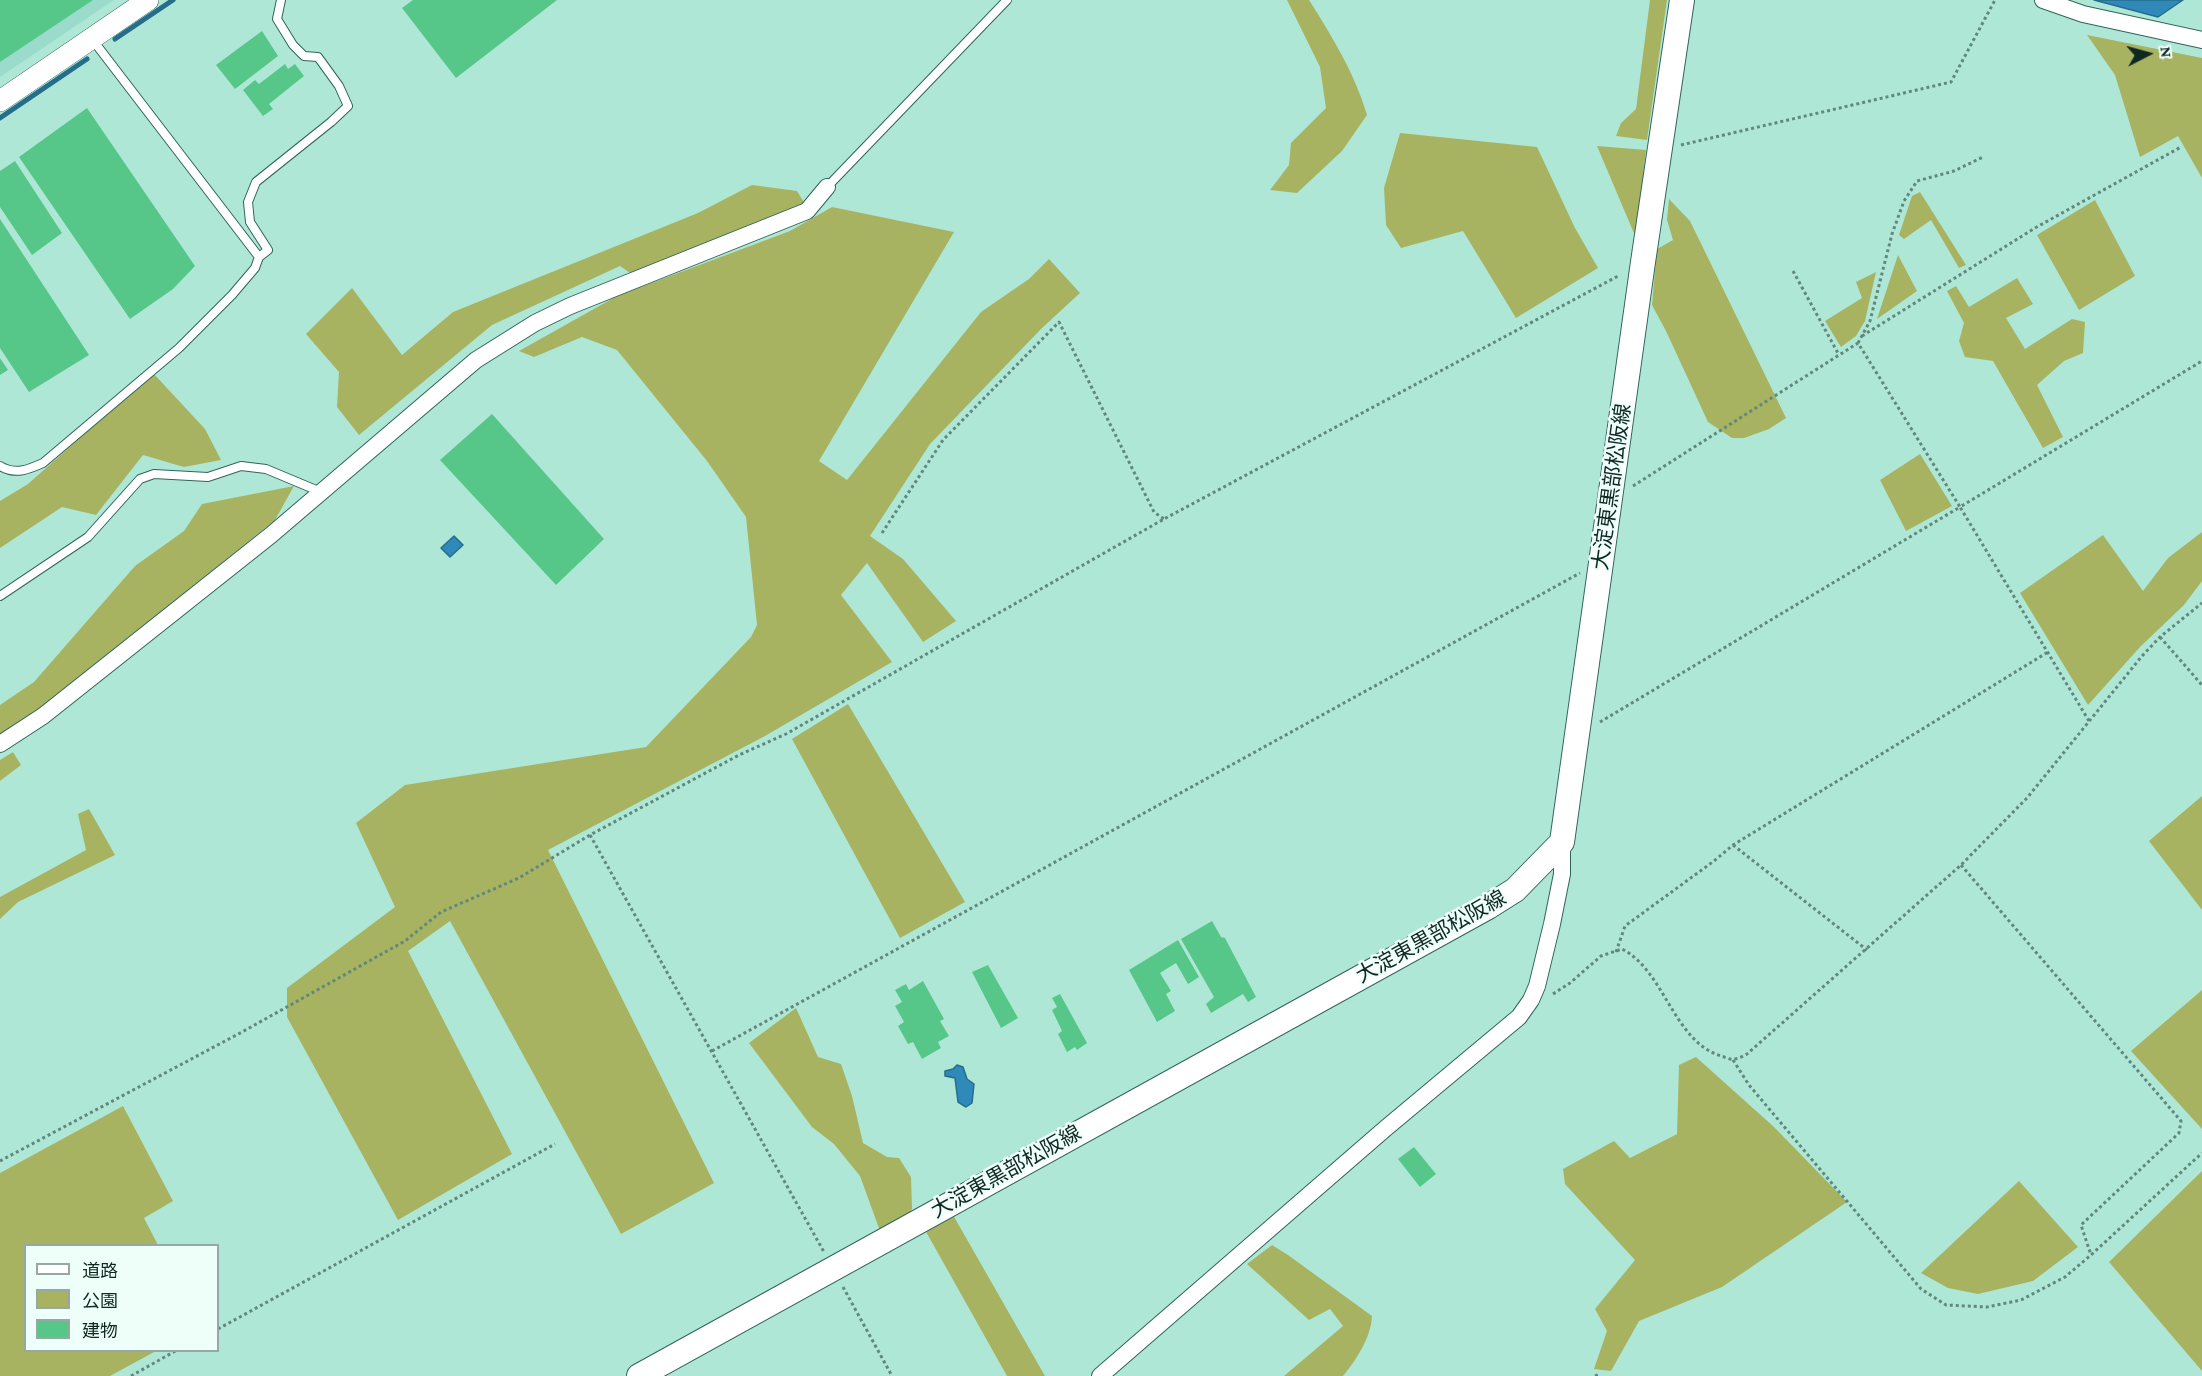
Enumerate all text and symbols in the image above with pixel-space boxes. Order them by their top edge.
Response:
north arrow [2118,24,2178,84]
text: N [2157,46,2175,58]
street label: 大淀東黒部松阪線 [1588,402,1636,572]
street label: 大淀東黒部松阪線 [1351,885,1511,989]
street label: 大淀東黒部松阪線 [926,1120,1086,1224]
legend [24,1244,219,1352]
text: 道路 [82,1261,118,1281]
text: 公園 [82,1291,118,1311]
text: 建物 [82,1321,118,1341]

